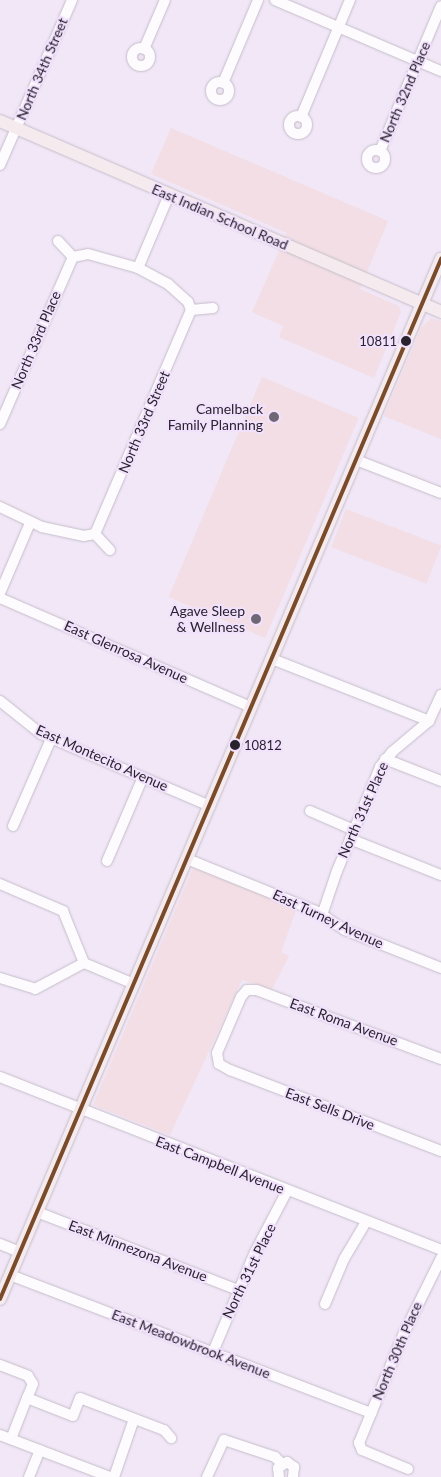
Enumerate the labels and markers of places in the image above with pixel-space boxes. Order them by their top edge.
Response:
place label: 10811 [359,333,397,349]
marker: 10811 [401,336,411,346]
place label: Camelback Family Planning [167,401,263,434]
marker: Camelback Family Planning [267,410,281,424]
place label: Agave Sleep & Wellness [170,603,245,636]
marker: Agave Sleep & Wellness [249,612,263,626]
place label: 10812 [244,737,282,753]
marker: 10812 [230,740,240,750]

